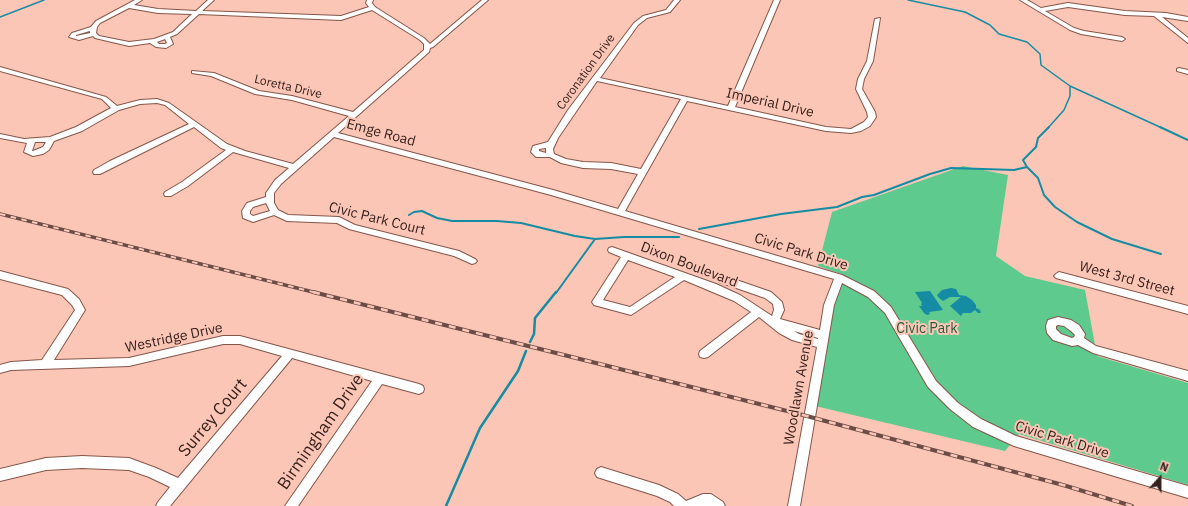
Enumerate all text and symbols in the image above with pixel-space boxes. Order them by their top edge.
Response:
street label: Coronation Drive [554,31,618,113]
street label: Loretta Drive [253,72,323,102]
street label: Imperial Drive [725,85,815,121]
street label: Emge Road [345,116,417,150]
street label: Civic Park Court [327,199,427,239]
street label: Civic Park Drive [752,230,850,274]
street label: Dixon Boulevard [638,239,740,291]
street label: West 3rd Street [1077,258,1177,300]
street label: Westridge Drive [124,319,224,357]
park label: Civic Park [896,321,958,337]
street label: Woodlawn Avenue [781,329,817,447]
street label: Birmingham Drive [274,370,368,494]
street label: Surrey Court [174,375,252,461]
street label: Civic Park Drive [1013,418,1111,462]
north arrow [1140,458,1180,498]
text: N [1158,459,1171,475]

